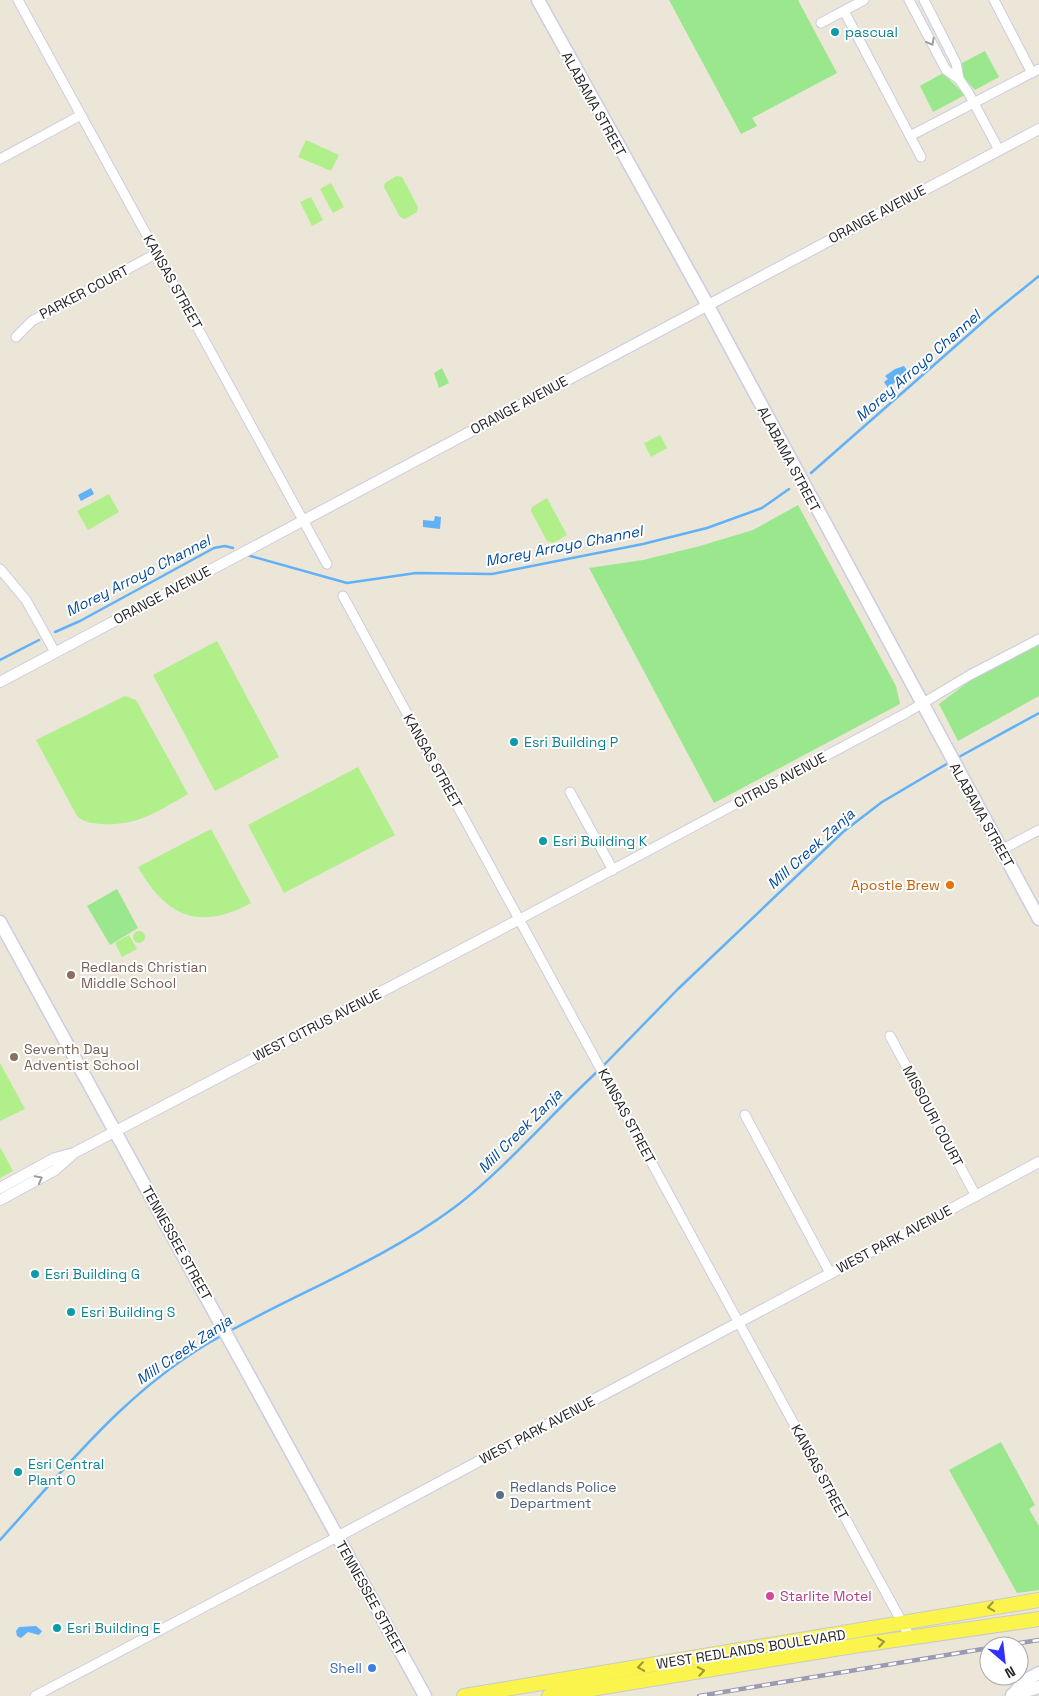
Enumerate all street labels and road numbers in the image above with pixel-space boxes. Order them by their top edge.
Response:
street label: ALABAMA STREET [558,49,630,159]
street label: ORANGE AVENUE [825,181,929,247]
street label: KANSAS STREET [140,232,206,332]
street label: PARKER COURT [36,261,132,323]
street label: ORANGE AVENUE [467,372,571,438]
street label: ALABAMA STREET [754,403,824,515]
street label: ORANGE AVENUE [110,562,214,628]
street label: KANSAS STREET [400,711,466,811]
street label: CITRUS AVENUE [731,748,829,812]
street label: ALABAMA STREET [946,760,1018,870]
street label: WEST CITRUS AVENUE [250,985,384,1065]
street label: MISSOURI COURT [899,1062,967,1170]
street label: KANSAS STREET [594,1065,660,1167]
street label: TENNESSEE STREET [138,1183,216,1303]
street label: WEST PARK AVENUE [833,1201,955,1277]
street label: WEST PARK AVENUE [476,1392,598,1468]
street label: KANSAS STREET [787,1421,853,1523]
street label: TENNESSEE STREET [332,1538,410,1658]
street label: WEST REDLANDS BOULEVARD [655,1625,847,1673]

